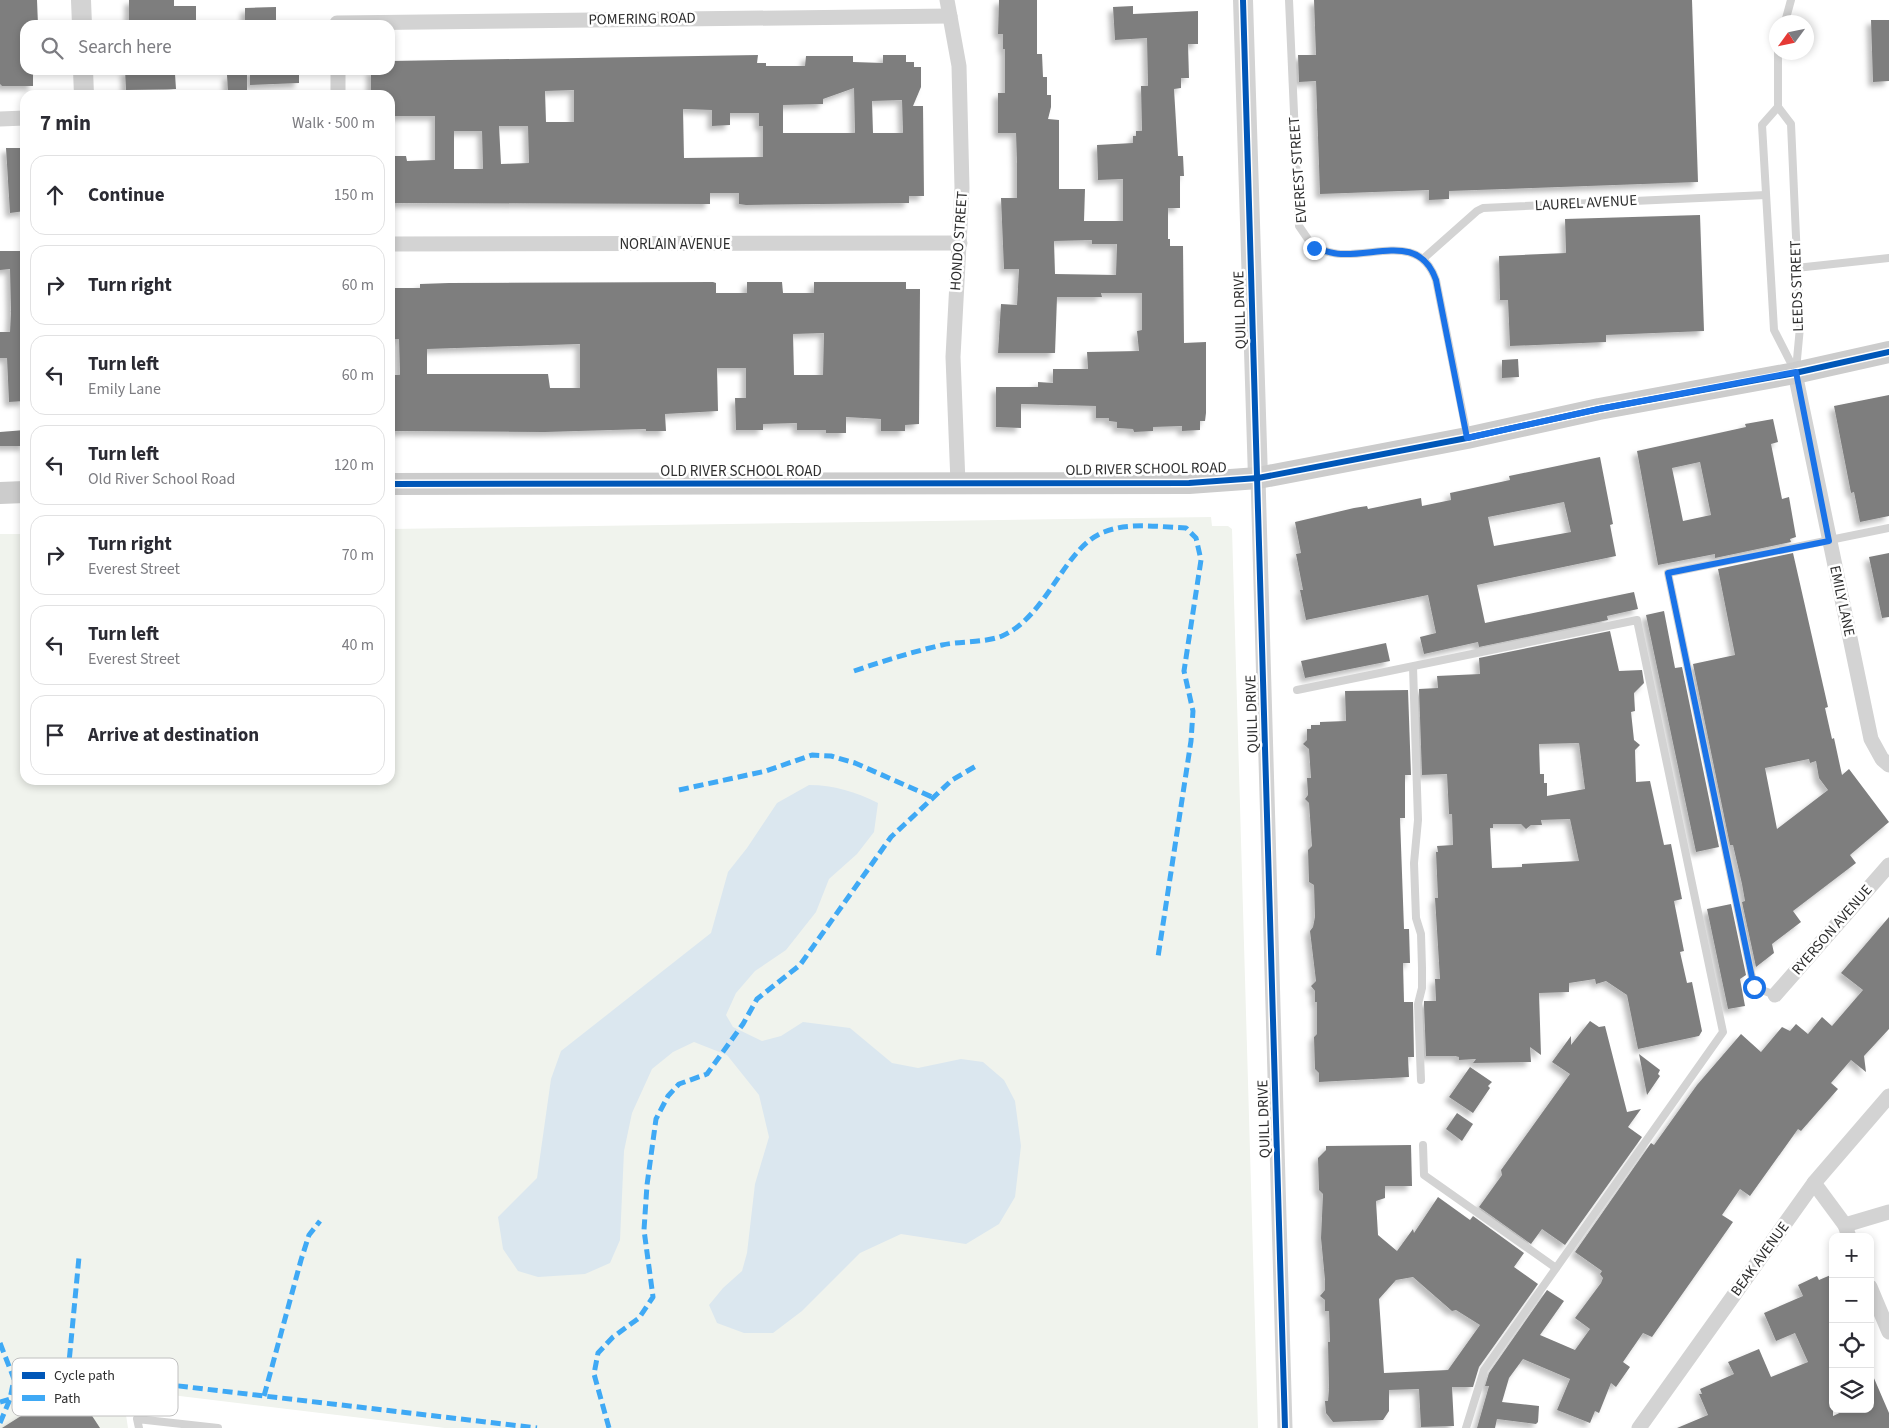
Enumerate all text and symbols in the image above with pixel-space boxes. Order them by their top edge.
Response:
street label: POMERING ROAD [588,8,696,30]
north arrow [1769,15,1814,60]
search box [20,20,395,75]
icon: search [38,34,66,62]
text: Search here [78,34,172,61]
text: 7 min [40,108,91,138]
text: Walk · 500 m [292,112,375,134]
street label: EVEREST STREET [1284,116,1312,224]
icon: ahead [41,181,69,209]
text: Continue [88,182,165,209]
text: 150 m [334,184,374,206]
street label: HONDO STREET [945,190,973,292]
street label: LAUREL AVENUE [1534,190,1638,216]
street label: NORLAIN AVENUE [619,234,731,255]
route end [1303,237,1326,260]
street label: LEEDS STREET [1785,240,1809,332]
street label: QUILL DRIVE [1228,270,1252,350]
icon: right [41,271,69,299]
text: Turn right [88,272,172,299]
text: 60 m [342,274,374,296]
text: Turn left [88,351,159,378]
icon: left [41,361,69,389]
text: 60 m [342,364,374,386]
text: Emily Lane [88,378,161,400]
text: Turn left [88,441,159,468]
icon: left [41,451,69,479]
text: 120 m [334,454,374,476]
street label: OLD RIVER SCHOOL ROAD [1065,457,1227,481]
street label: OLD RIVER SCHOOL ROAD [660,461,822,482]
text: Old River School Road [88,468,235,490]
text: Turn right [88,531,172,558]
icon: right [41,541,69,569]
text: 70 m [342,544,374,566]
text: Everest Street [88,558,180,580]
street label: EMILY LANE [1824,564,1860,639]
text: Turn left [88,621,159,648]
icon: left [41,631,69,659]
text: 40 m [342,634,374,656]
text: Everest Street [88,648,180,670]
street label: QUILL DRIVE [1240,674,1264,754]
icon: arrive [41,721,69,749]
text: Arrive at destination [88,722,259,749]
street label: RYERSON AVENUE [1787,880,1877,980]
route start [1743,976,1766,999]
street label: QUILL DRIVE [1252,1079,1276,1159]
street label: BEAK AVENUE [1726,1217,1794,1301]
map controls [1829,1233,1874,1413]
button: + [1829,1233,1874,1278]
button: − [1829,1278,1874,1323]
button: locate [1829,1323,1874,1368]
legend [12,1358,178,1416]
text: Cycle path [54,1366,115,1386]
button: layers [1829,1368,1874,1413]
text: Path [54,1389,81,1409]

